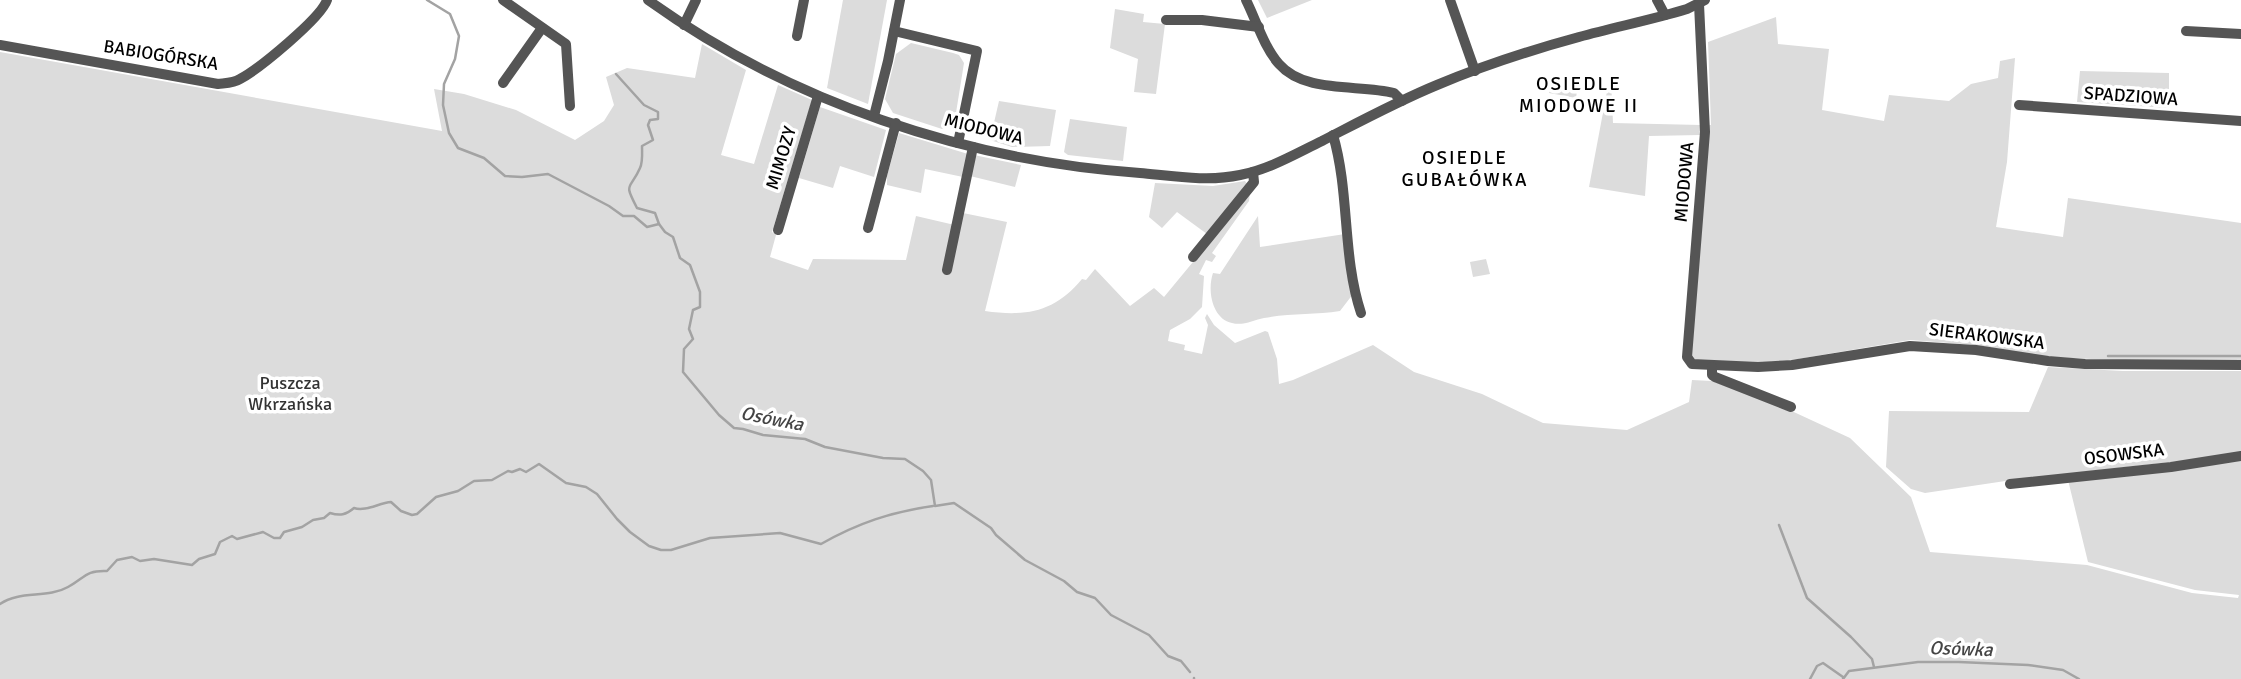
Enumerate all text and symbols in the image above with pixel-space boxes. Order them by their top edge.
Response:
street label: BABIOGÓRSKA [102,35,220,75]
district label: OSIEDLE MIODOWE II [1519,72,1639,118]
street label: SPADZIOWA [2083,82,2179,110]
street label: MIODOWA [942,109,1026,149]
street label: MIMOZY [761,124,801,192]
street label: MIODOWA [1670,141,1698,223]
district label: OSIEDLE GUBAŁÓWKA [1401,146,1529,192]
street label: SIERAKOWSKA [1928,318,2046,354]
park label: Puszcza Wkrzańska [248,372,332,415]
water label: Osówka [739,401,807,437]
street label: OSOWSKA [2083,438,2165,470]
water label: Osówka [1929,636,1994,662]

